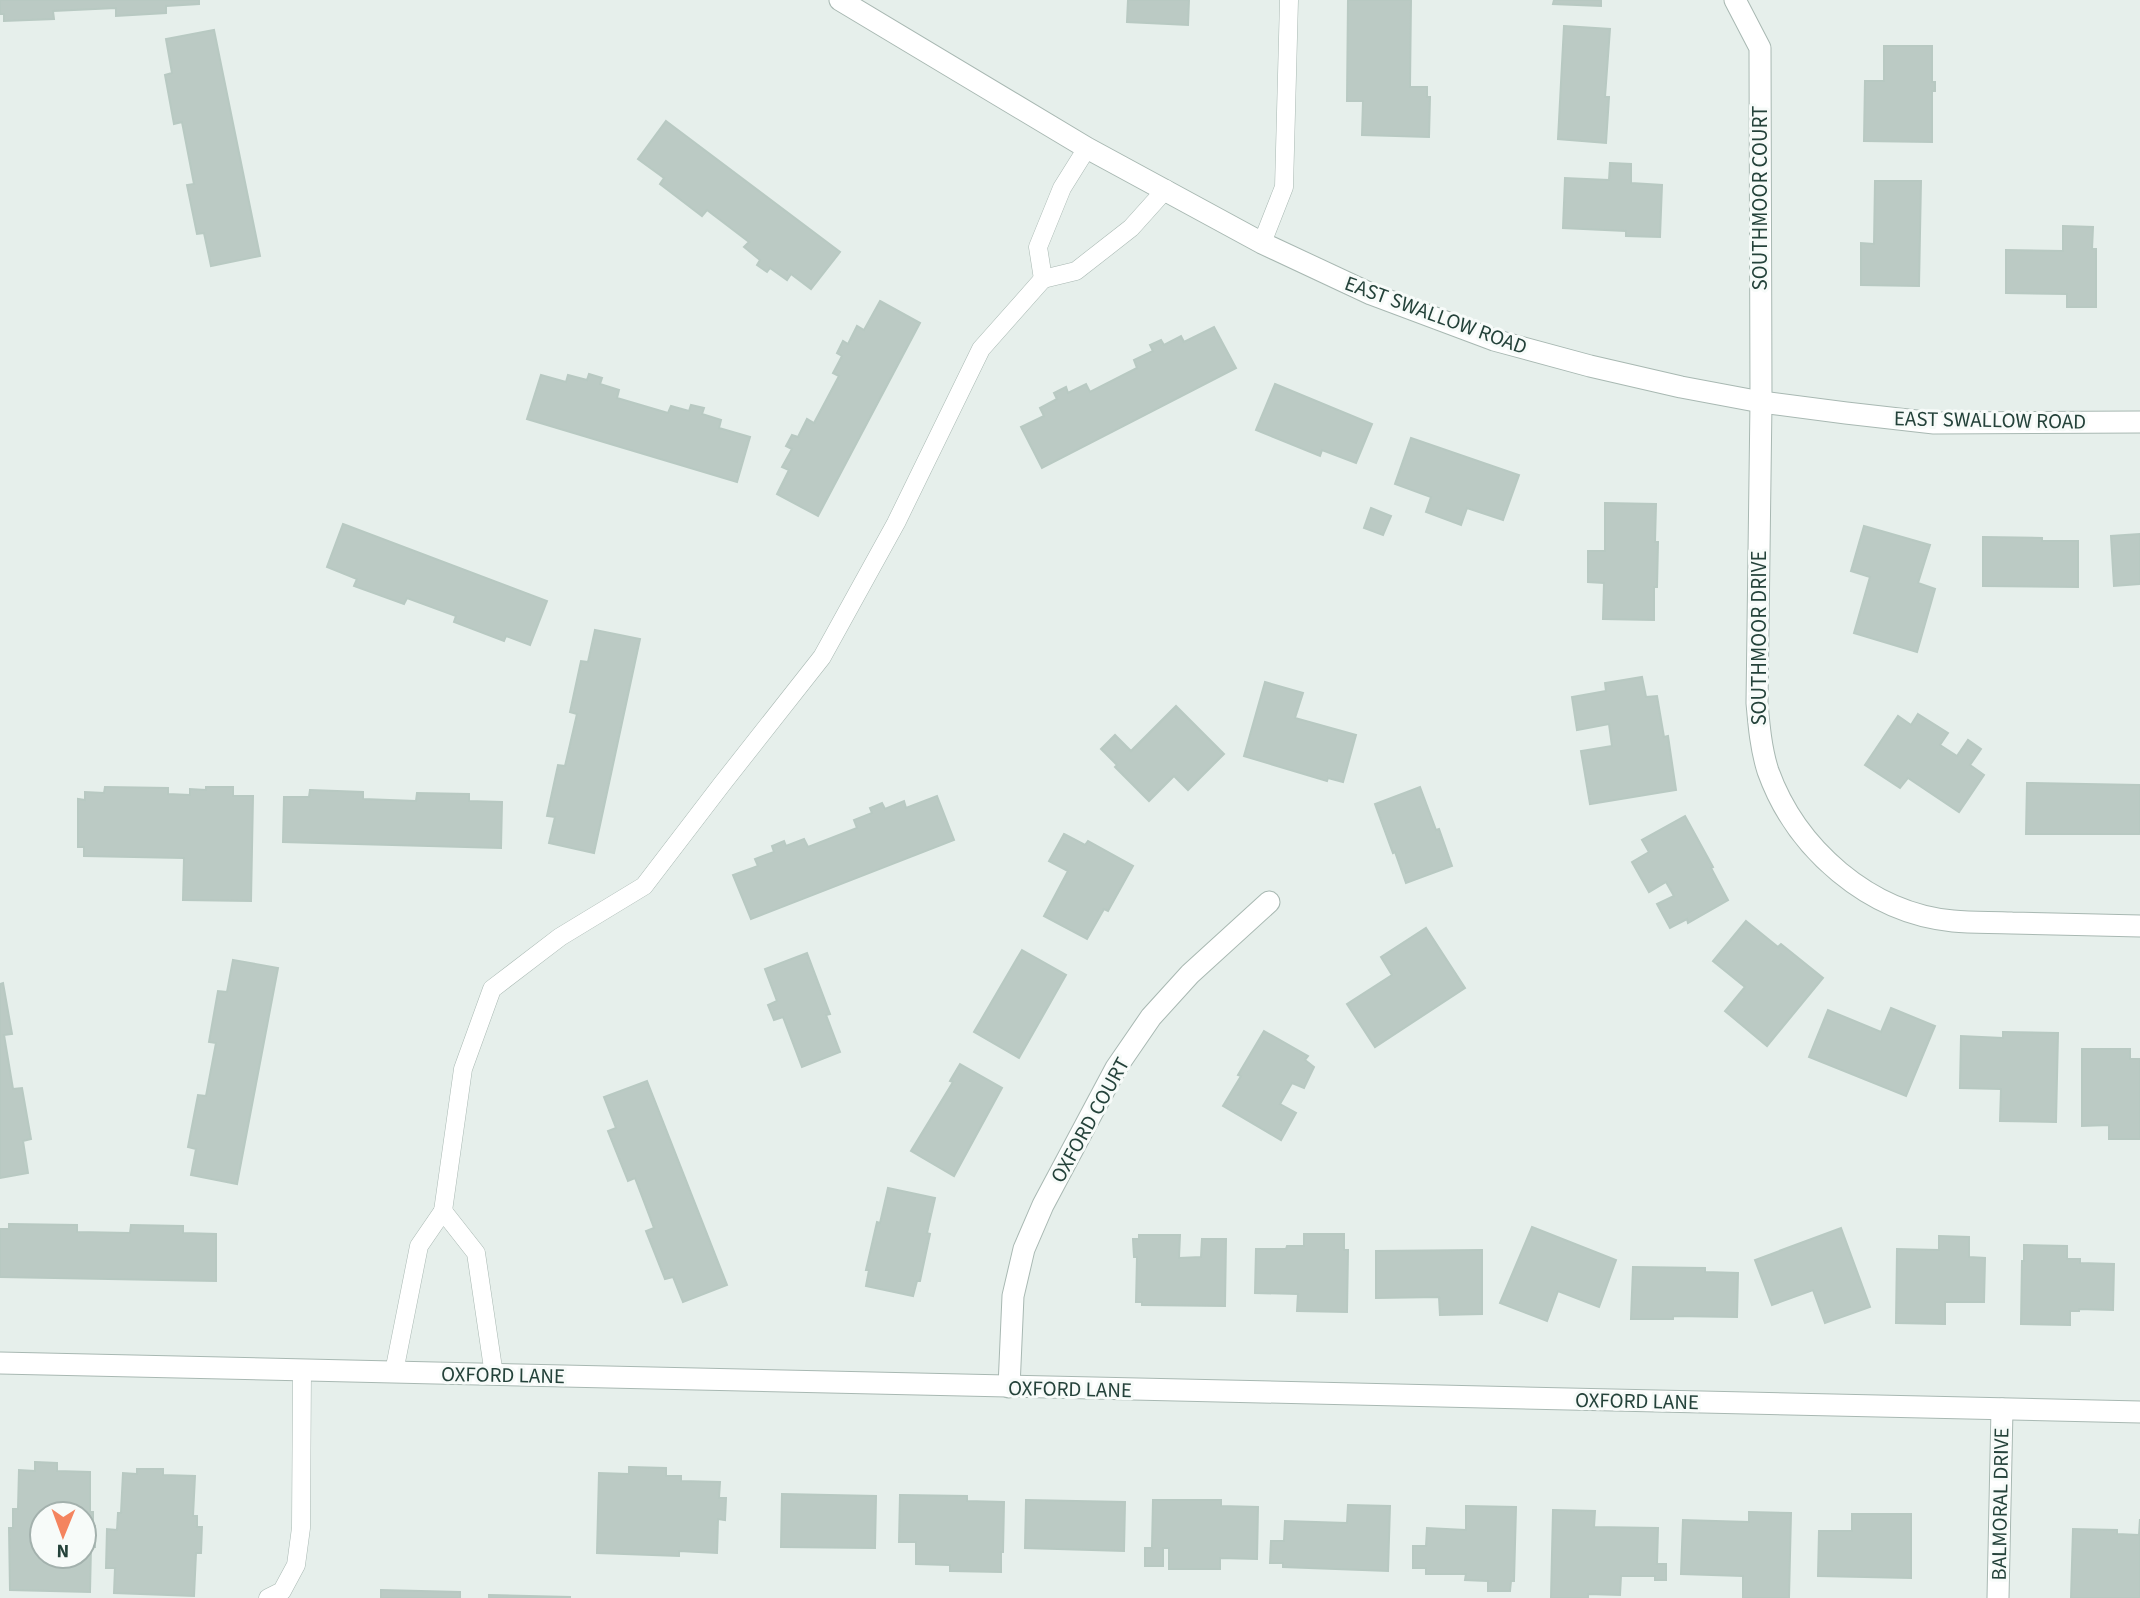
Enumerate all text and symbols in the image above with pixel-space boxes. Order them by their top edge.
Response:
street label: SOUTHMOOR COURT [1745,106,1775,290]
street label: EAST SWALLOW ROAD [1341,268,1531,362]
street label: EAST SWALLOW ROAD [1894,403,2086,437]
street label: SOUTHMOOR DRIVE [1744,550,1774,726]
street label: OXFORD COURT [1043,1052,1137,1188]
street label: OXFORD LANE [441,1359,565,1391]
street label: OXFORD LANE [1008,1373,1132,1405]
street label: OXFORD LANE [1575,1385,1699,1417]
street label: BALMORAL DRIVE [1984,1427,2016,1581]
north arrow [28,1500,98,1570]
text: N [56,1537,69,1564]

